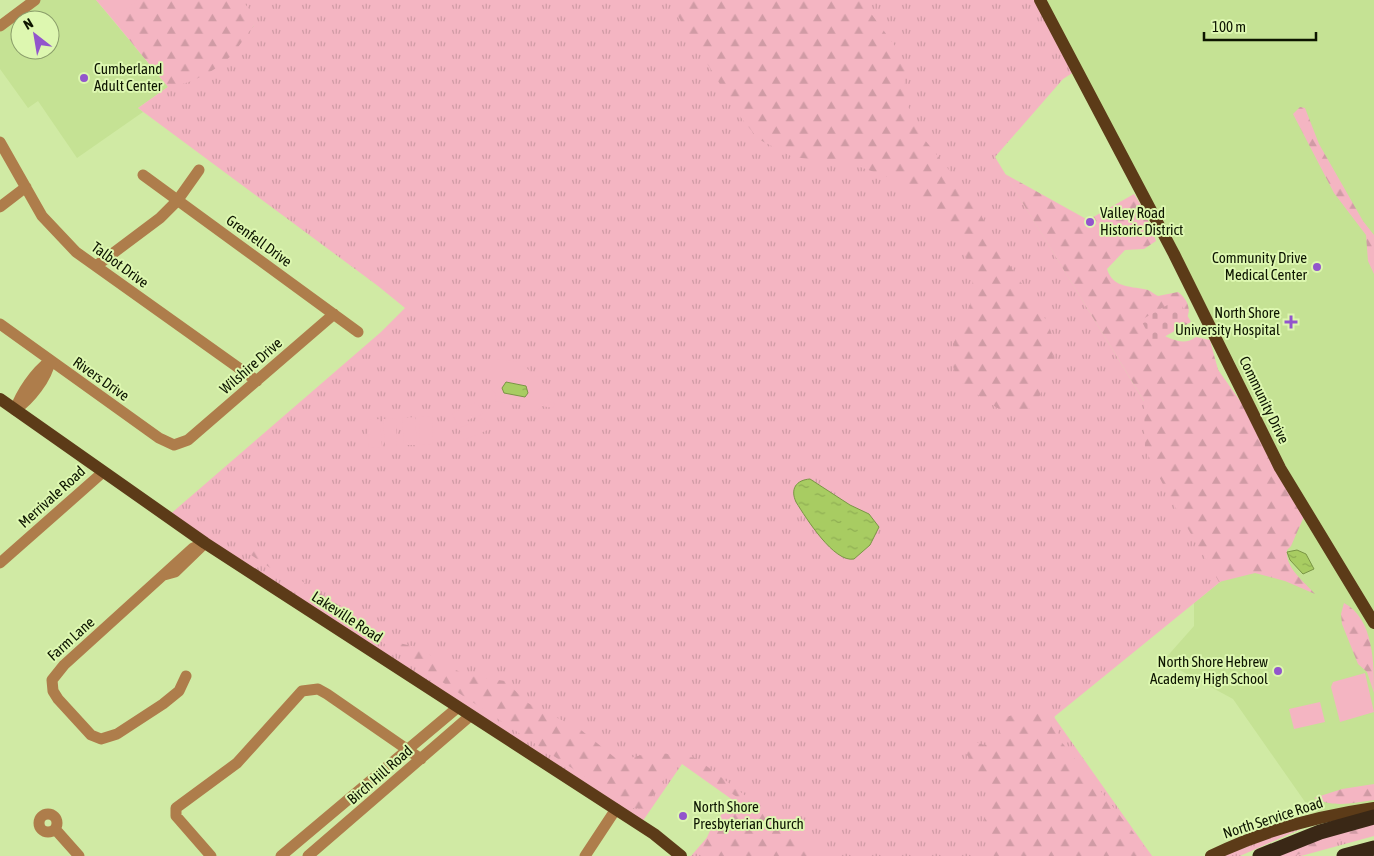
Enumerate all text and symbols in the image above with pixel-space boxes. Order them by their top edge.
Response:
north arrow [10,10,60,60]
scale bar [1204,10,1316,42]
text: N [21,15,36,33]
text: 100 m [1212,18,1246,35]
place label: Cumberland Adult Center [94,60,163,94]
marker: Cumberland Adult Center [78,72,90,84]
place label: Valley Road Historic District [1100,204,1183,238]
street label: Grenfell Drive [223,211,295,270]
marker: Valley Road Historic District [1084,216,1096,228]
street label: Talbot Drive [89,238,152,291]
place label: Community Drive Medical Center [1212,249,1308,283]
marker: Community Drive Medical Center [1311,261,1323,273]
place label: North Shore University Hospital [1175,304,1280,338]
marker: North Shore University Hospital [1284,315,1298,329]
street label: Wilshire Drive [216,334,285,397]
street label: Rivers Drive [70,353,133,404]
street label: Community Drive [1236,353,1293,446]
street label: Merrivale Road [15,462,88,531]
street label: Lakeville Road [309,587,386,646]
street label: Farm Lane [44,613,98,664]
place label: North Shore Hebrew Academy High School [1150,653,1268,687]
marker: North Shore Hebrew Academy High School [1272,665,1284,677]
street label: Birch Hill Road [344,742,416,808]
street label: North Service Road [1221,793,1325,842]
place label: North Shore Presbyterian Church [693,798,804,832]
marker: North Shore Presbyterian Church [677,810,689,822]

